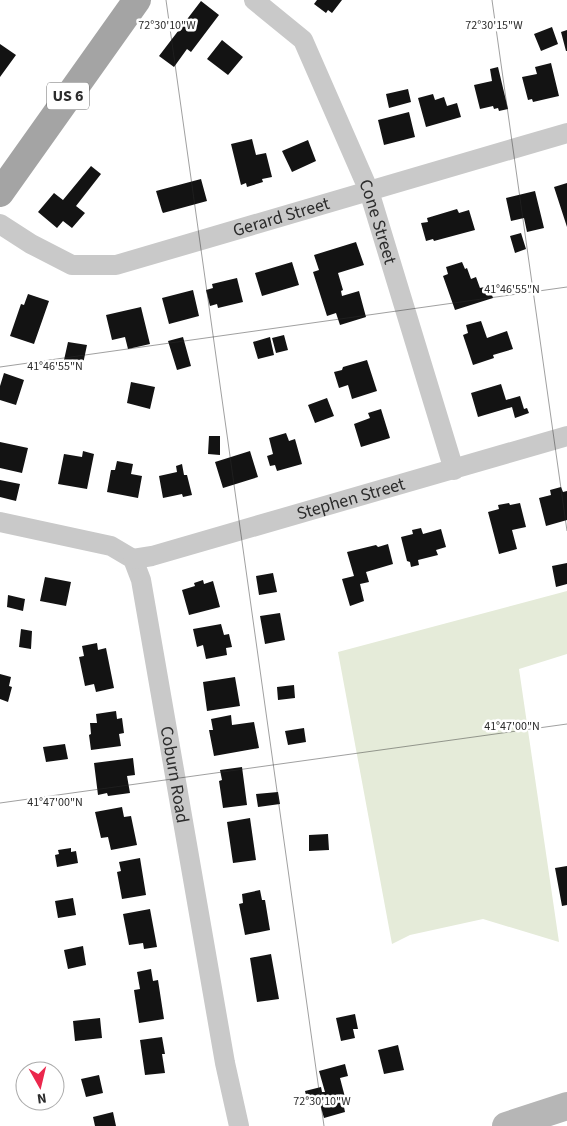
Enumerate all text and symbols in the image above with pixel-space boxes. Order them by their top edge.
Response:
text: 72°30'10"W [138,17,196,34]
text: 72°30'15"W [465,17,523,34]
road number: US 6 [47,82,89,110]
street label: Cone Street [353,175,403,267]
street label: Gerard Street [230,191,333,243]
text: 41°46'55"N [484,281,540,298]
text: 41°46'55"N [27,358,83,375]
street label: Stephen Street [294,471,408,526]
text: 41°47'00"N [484,718,540,735]
street label: Coburn Road [154,724,196,825]
text: 41°47'00"N [27,794,83,811]
north arrow [15,1061,65,1111]
text: N [36,1087,48,1108]
text: 72°30'10"W [293,1093,351,1110]

